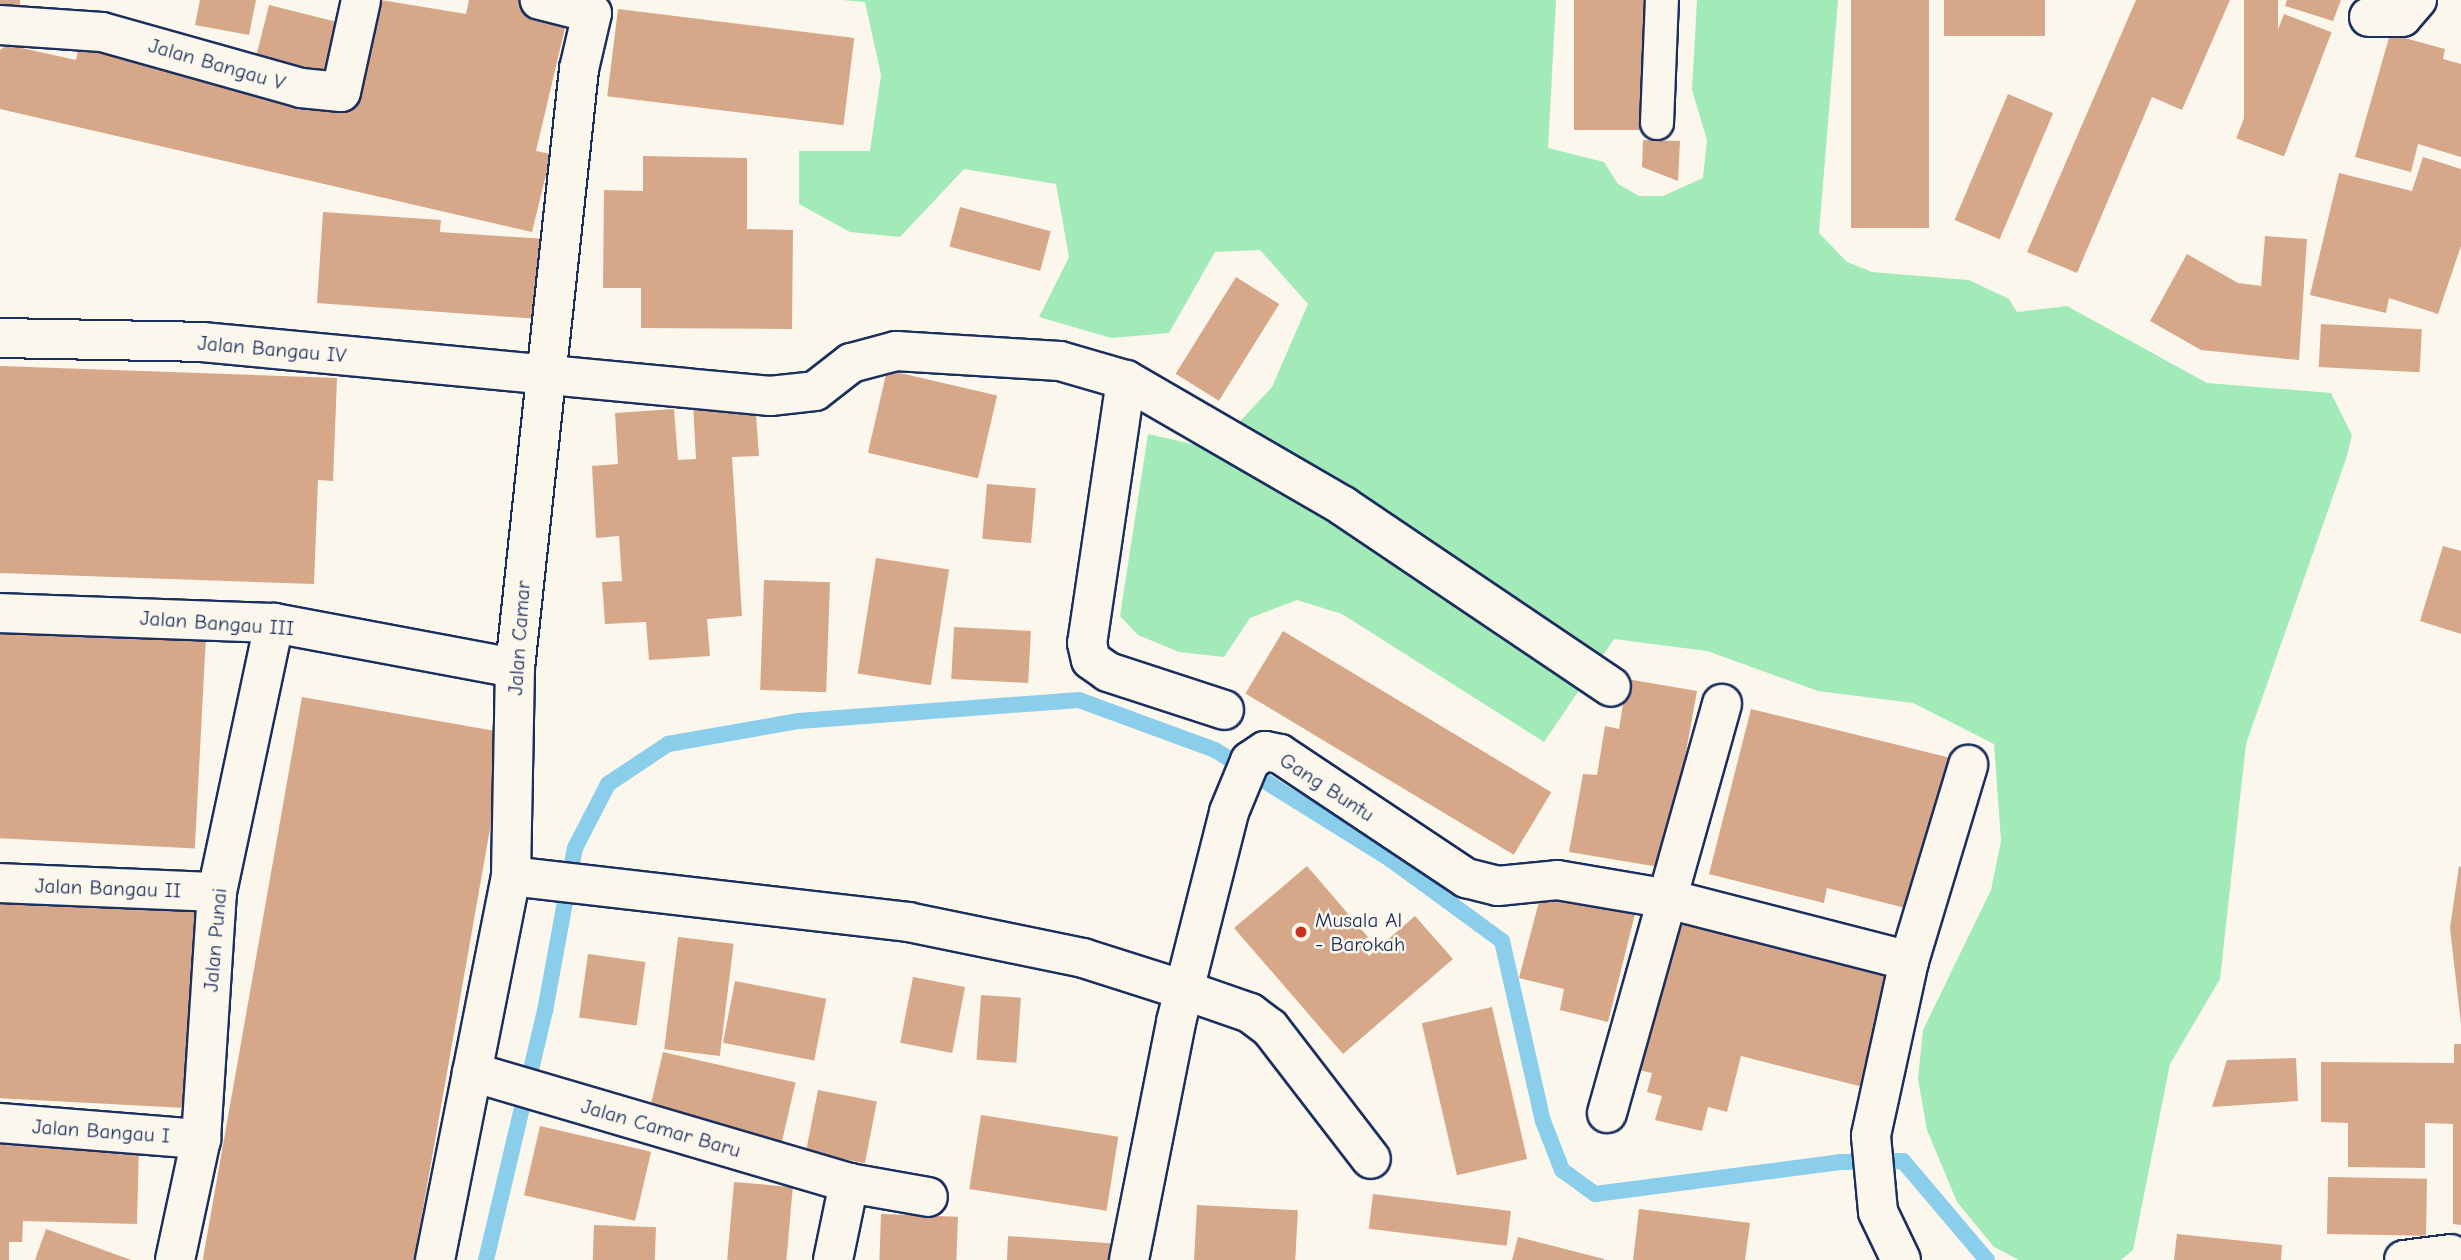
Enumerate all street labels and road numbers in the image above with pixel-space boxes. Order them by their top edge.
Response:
street label: Jalan Bangau V [146,32,288,96]
street label: Jalan Bangau IV [197,330,347,368]
street label: Jalan Camar [502,580,536,696]
street label: Jalan Bangau III [139,605,295,641]
street label: Gang Buntu [1275,747,1379,827]
street label: Jalan Bangau II [35,873,181,903]
street label: Jalan Punai [198,887,232,993]
street label: Jalan Camar Baru [578,1093,744,1163]
street label: Jalan Bangau I [31,1114,171,1148]

